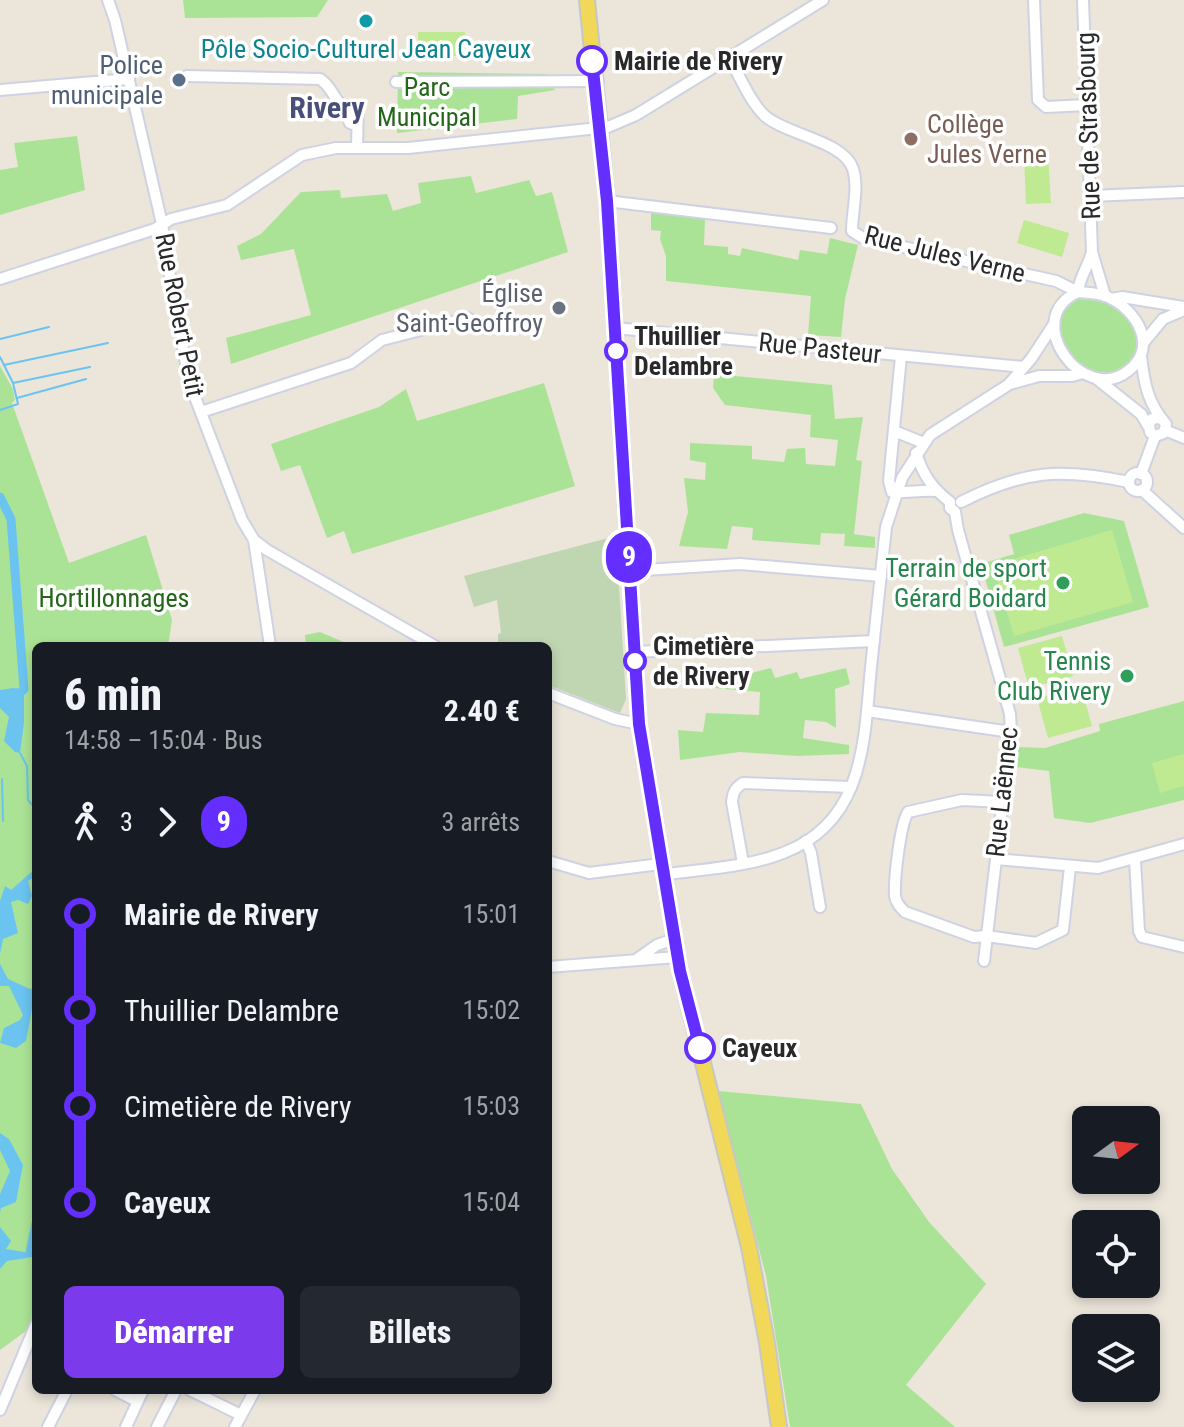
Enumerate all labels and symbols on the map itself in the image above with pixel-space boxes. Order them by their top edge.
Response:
marker: Pôle Socio-Culturel Jean Cayeux [357,12,375,30]
street label: Rue de Strasbourg [1070,32,1106,220]
place label: Pôle Socio-Culturel Jean Cayeux [201,34,531,64]
marker: Mairie de Rivery [577,46,607,76]
place label: Mairie de Rivery [614,46,783,76]
place label: Police municipale [51,50,163,110]
marker: Police municipale [170,71,188,89]
park label: Parc Municipal [377,72,477,132]
district label: Rivery [289,90,365,125]
place label: Collège Jules Verne [927,109,1047,169]
marker: Collège Jules Verne [902,130,920,148]
street label: Rue Jules Verne [862,220,1028,288]
street label: Rue Robert Petit [149,230,211,400]
place label: Église Saint-Geoffroy [396,278,543,338]
marker: Église Saint-Geoffroy [550,299,568,317]
place label: Thuillier Delambre [634,321,733,381]
street label: Rue Pasteur [757,327,883,369]
marker: Thuillier Delambre [605,340,627,362]
line badge: 9 [603,531,655,583]
place label: Terrain de sport Gérard Boidard [885,553,1047,613]
marker: Terrain de sport Gérard Boidard [1054,574,1072,592]
park label: Hortillonnages [39,583,189,613]
place label: Cimetière de Rivery [653,631,754,691]
place label: Tennis Club Rivery [997,646,1111,706]
marker: Cimetière de Rivery [624,650,646,672]
marker: Tennis Club Rivery [1118,667,1136,685]
street label: Rue Laënnec [980,725,1024,859]
marker: Cayeux [685,1033,715,1063]
place label: Cayeux [722,1033,798,1063]
north arrow [1072,1106,1160,1194]

